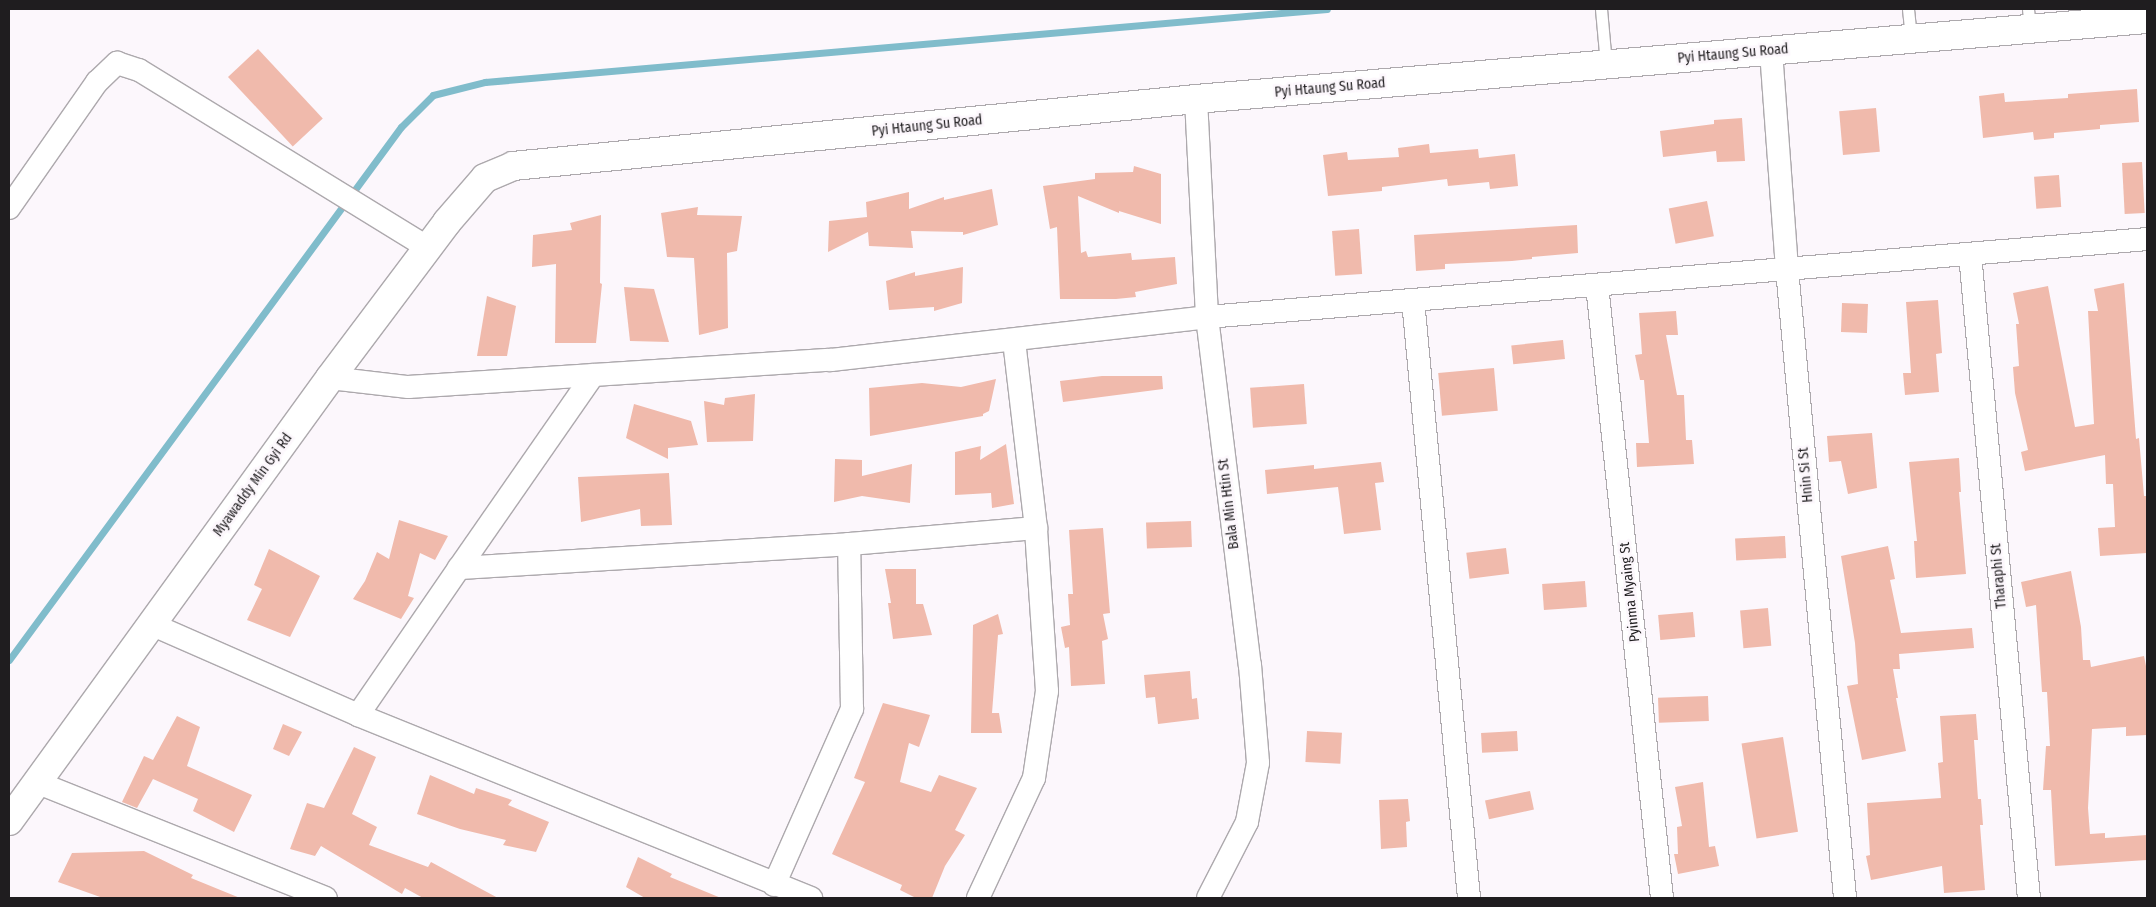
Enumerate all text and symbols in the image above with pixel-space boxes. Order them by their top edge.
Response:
street label: Pyi Htaung Su Road [1677,41,1789,67]
street label: Pyi Htaung Su Road [1274,75,1386,101]
street label: Pyi Htaung Su Road [871,112,983,140]
street label: Myawaddy Min Gyi Rd [210,430,296,540]
street label: Hnin Si St [1795,447,1817,503]
street label: Bala Min Htin St [1215,458,1243,550]
street label: Pyinma Myaing St [1616,541,1644,643]
street label: Tharaphi St [1988,543,2010,609]

